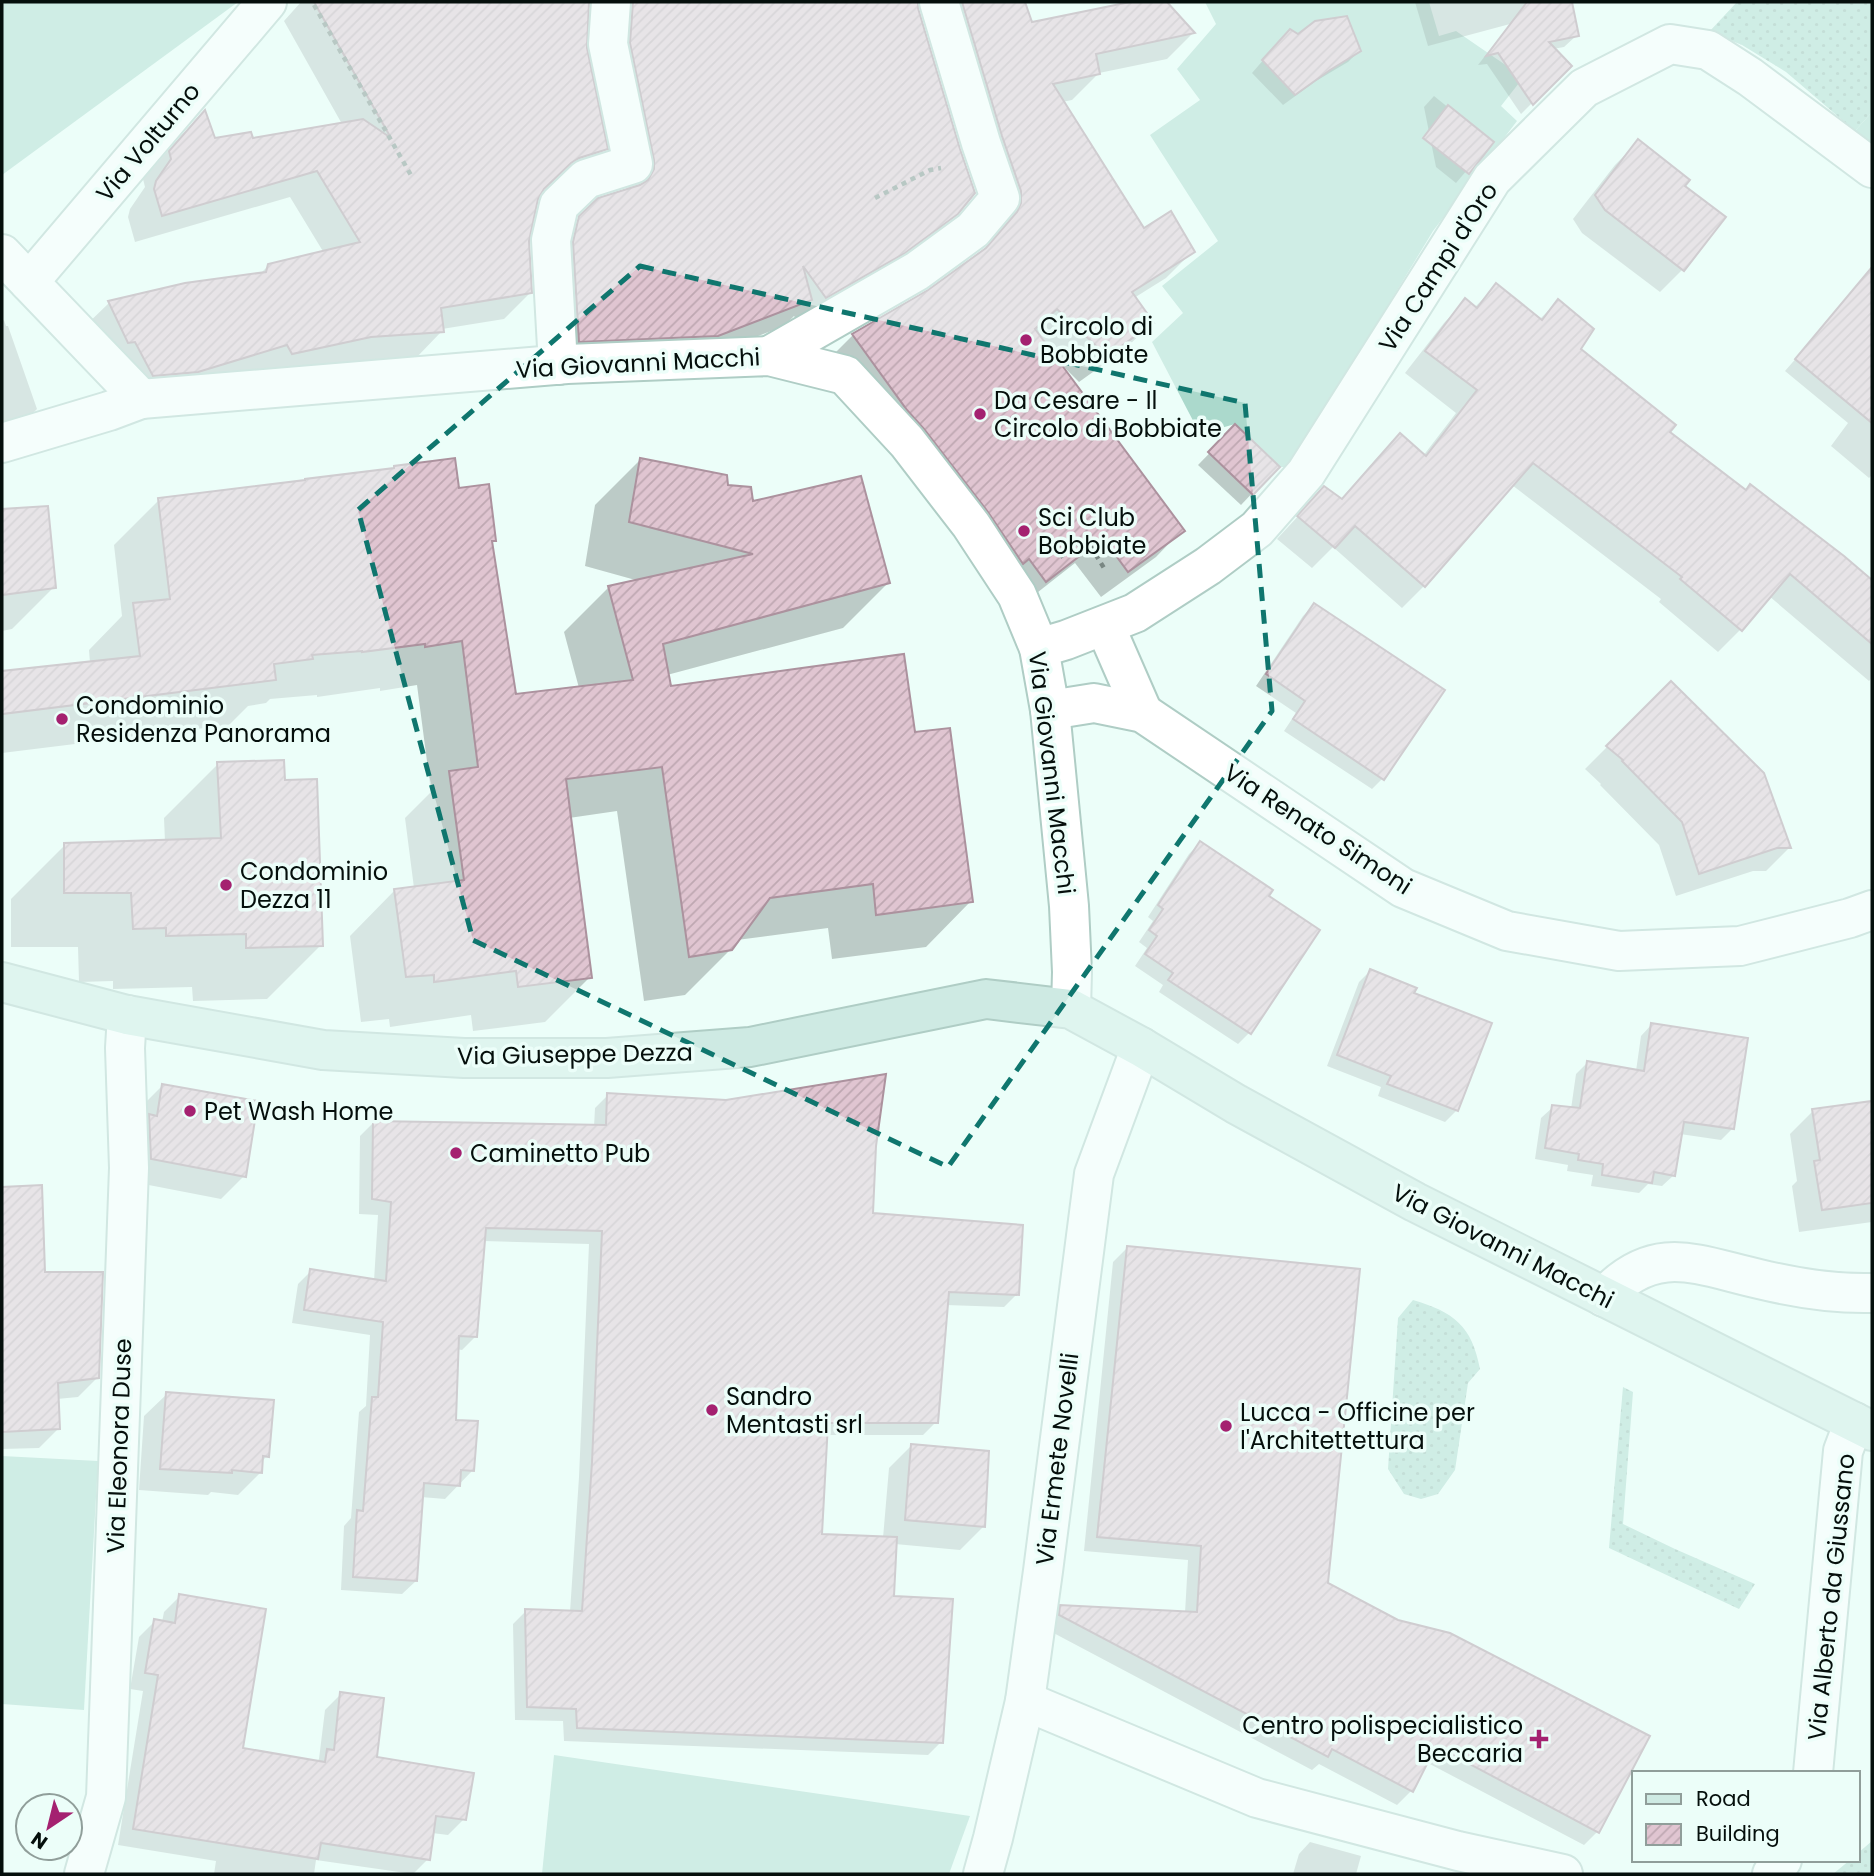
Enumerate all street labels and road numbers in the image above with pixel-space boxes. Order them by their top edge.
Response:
street label: Via Volturno [88,75,208,209]
street label: Via Campi d'Oro [1371,176,1505,358]
street label: Via Giovanni Macchi [515,340,761,386]
street label: Via Giovanni Macchi [1021,650,1083,896]
street label: Via Renato Simoni [1218,756,1418,902]
street label: Via Giuseppe Dezza [457,1035,693,1073]
street label: Via Giovanni Macchi [1386,1176,1620,1316]
street label: Via Eleonora Duse [99,1338,139,1554]
street label: Via Ermete Novelli [1028,1351,1086,1567]
street label: Via Alberto da Giussano [1800,1452,1862,1742]

